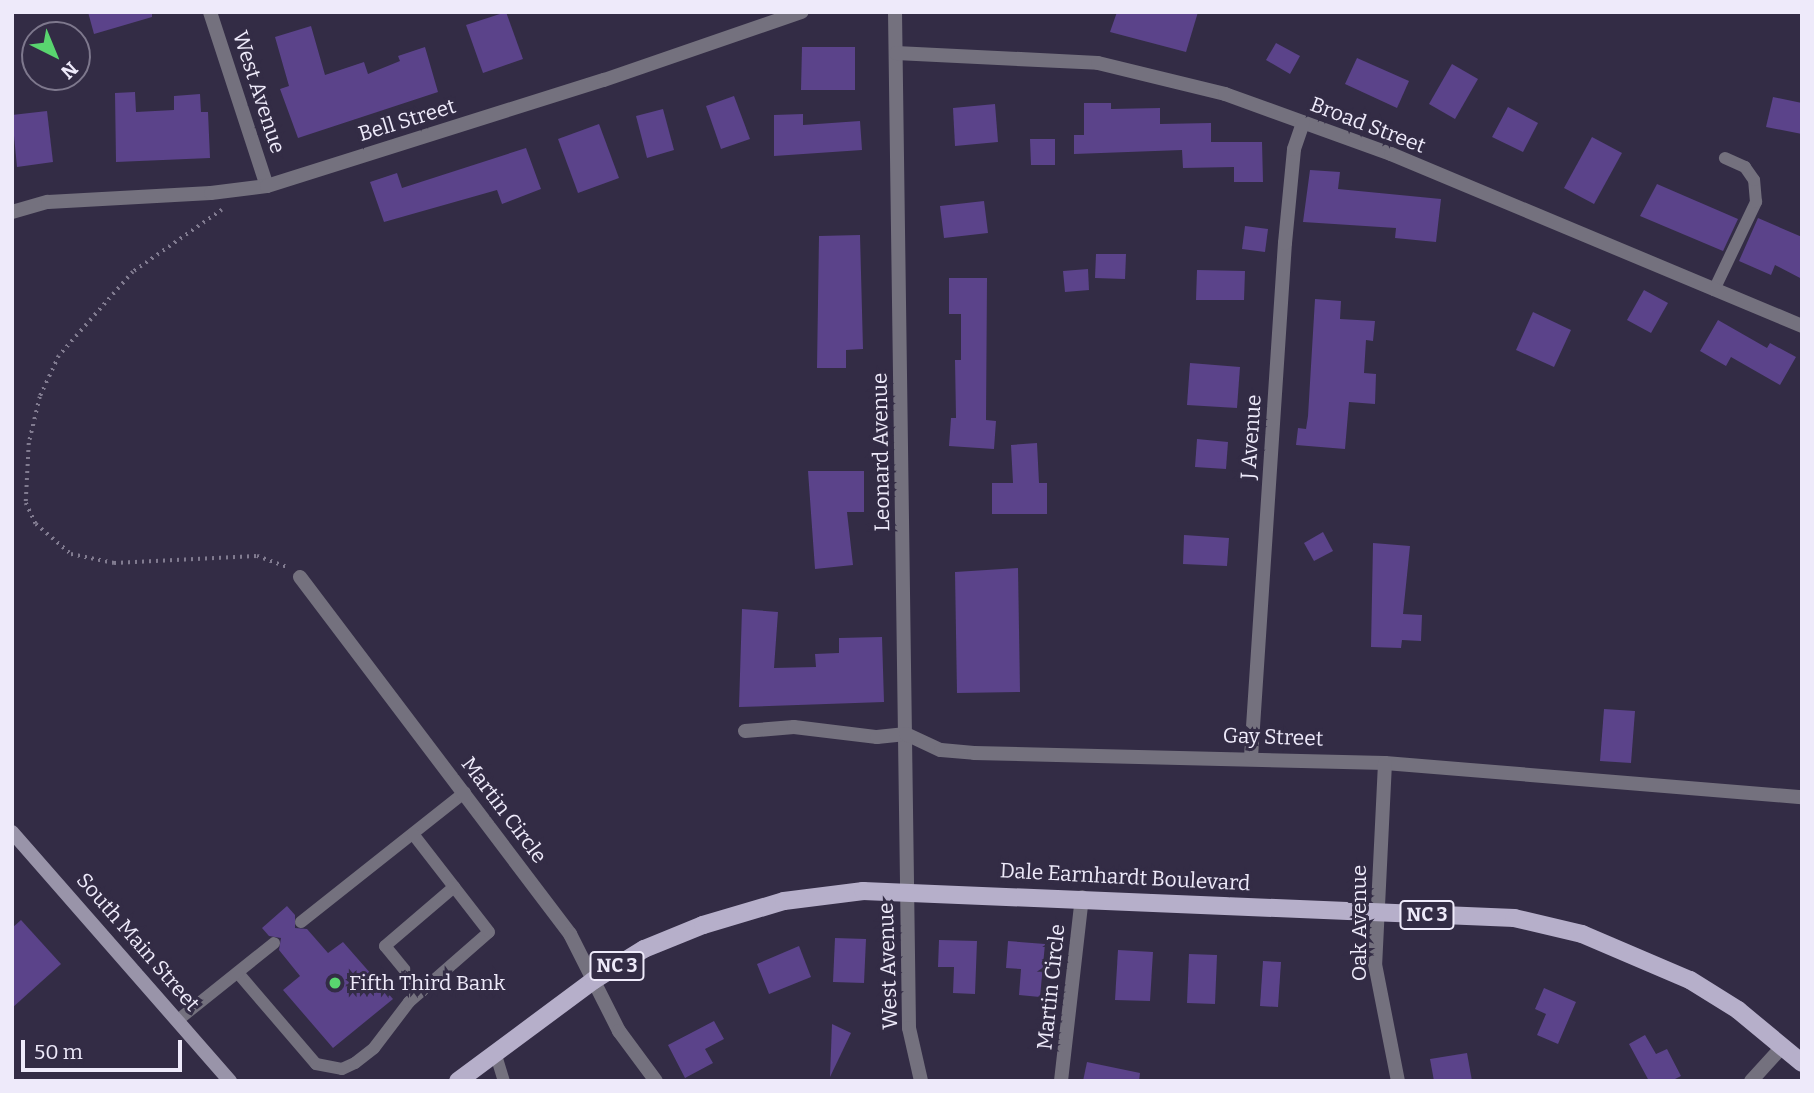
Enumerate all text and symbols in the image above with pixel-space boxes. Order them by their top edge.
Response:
north arrow [21,21,91,91]
street label: West Avenue [227,28,291,156]
text: N [56,57,83,84]
street label: Broad Street [1307,91,1429,159]
street label: Bell Street [355,93,459,147]
street label: Leonard Avenue [867,372,895,532]
street label: J Avenue [1235,394,1267,480]
street label: Gay Street [1222,723,1324,751]
street label: Martin Circle [456,752,552,868]
street label: Dale Earnhardt Boulevard [999,858,1251,896]
street label: Oak Avenue [1346,865,1372,981]
street label: South Main Street [71,868,205,1016]
road number: NC 3 [1399,900,1455,931]
street label: West Avenue [873,902,903,1030]
street label: Martin Circle [1032,923,1070,1051]
road number: NC 3 [589,950,645,982]
place label: Fifth Third Bank [349,970,505,996]
marker: Fifth Third Bank [327,975,343,991]
scale bar [24,1026,186,1070]
text: 50 m [34,1039,83,1065]

